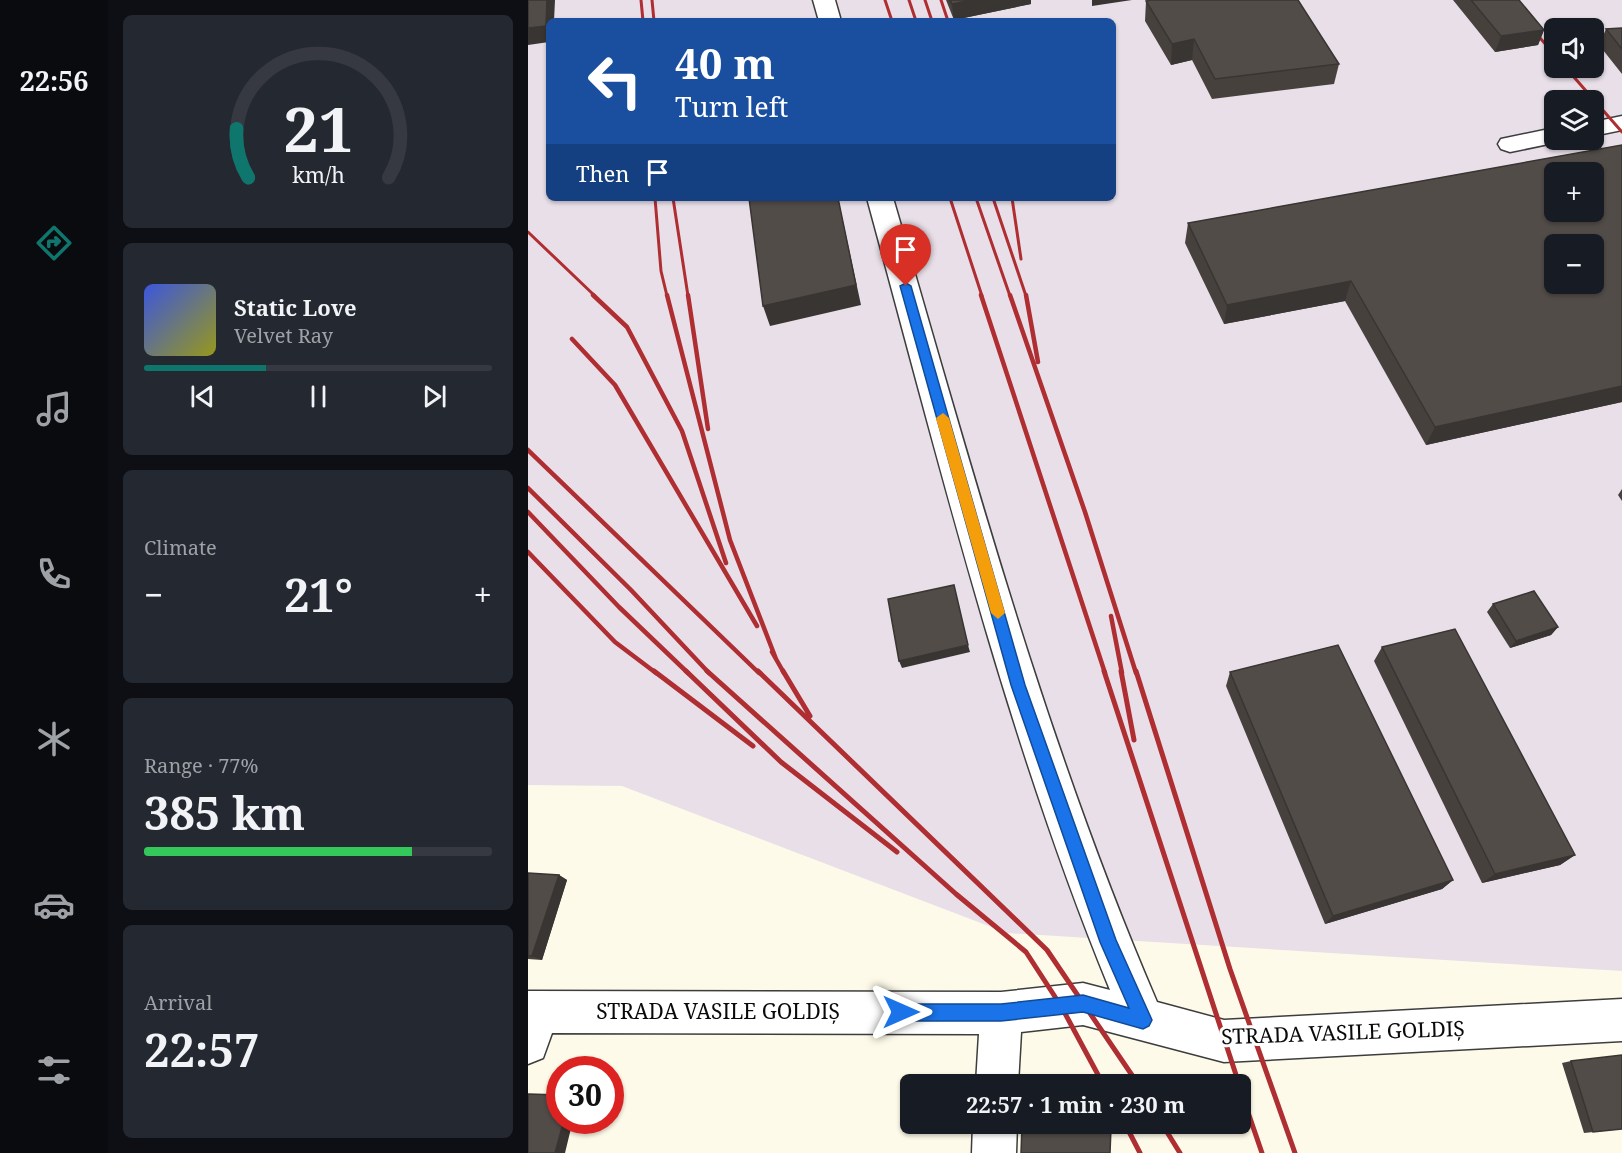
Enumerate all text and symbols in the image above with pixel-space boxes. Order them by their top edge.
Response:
map controls [1544,18,1604,294]
button: sound [1544,18,1604,78]
text: 40 m [675,34,775,91]
icon: left [576,42,654,120]
text: 22:56 [19,62,89,99]
text: 21 [283,85,353,170]
text: Turn left [675,88,788,125]
button: layers [1544,90,1604,150]
icon: arrive [641,156,674,189]
text: Then [576,158,629,188]
text: km/h [292,161,345,190]
button: + [1544,162,1604,222]
icon: directions [33,222,75,264]
pin [880,224,931,286]
icon: arrive [889,233,922,266]
button: − [1544,234,1604,294]
text: Static Love [234,292,357,322]
text: Velvet Ray [234,322,333,349]
icon: previous [186,380,219,413]
icon: pause [302,380,335,413]
icon: next [418,380,451,413]
icon: music [33,388,75,430]
text: Climate [144,534,217,561]
icon: phone [33,553,75,595]
text: 21° [284,564,353,625]
text: − [144,572,163,617]
text: + [474,572,492,617]
icon: climate [33,718,75,760]
text: Range · 77% [144,752,258,779]
text: 385 km [144,782,305,843]
icon: car [33,884,75,926]
position arrow [869,980,933,1044]
text: Arrival [144,989,212,1016]
street label: STRADA VASILE GOLDIȘ [596,997,840,1025]
street label: STRADA VASILE GOLDIȘ [1221,1014,1465,1050]
text: 22:57 [144,1019,259,1080]
icon: filters [33,1049,75,1091]
speed limit sign: 30 [546,1056,624,1134]
text: 22:57 · 1 min · 230 m [966,1089,1185,1119]

